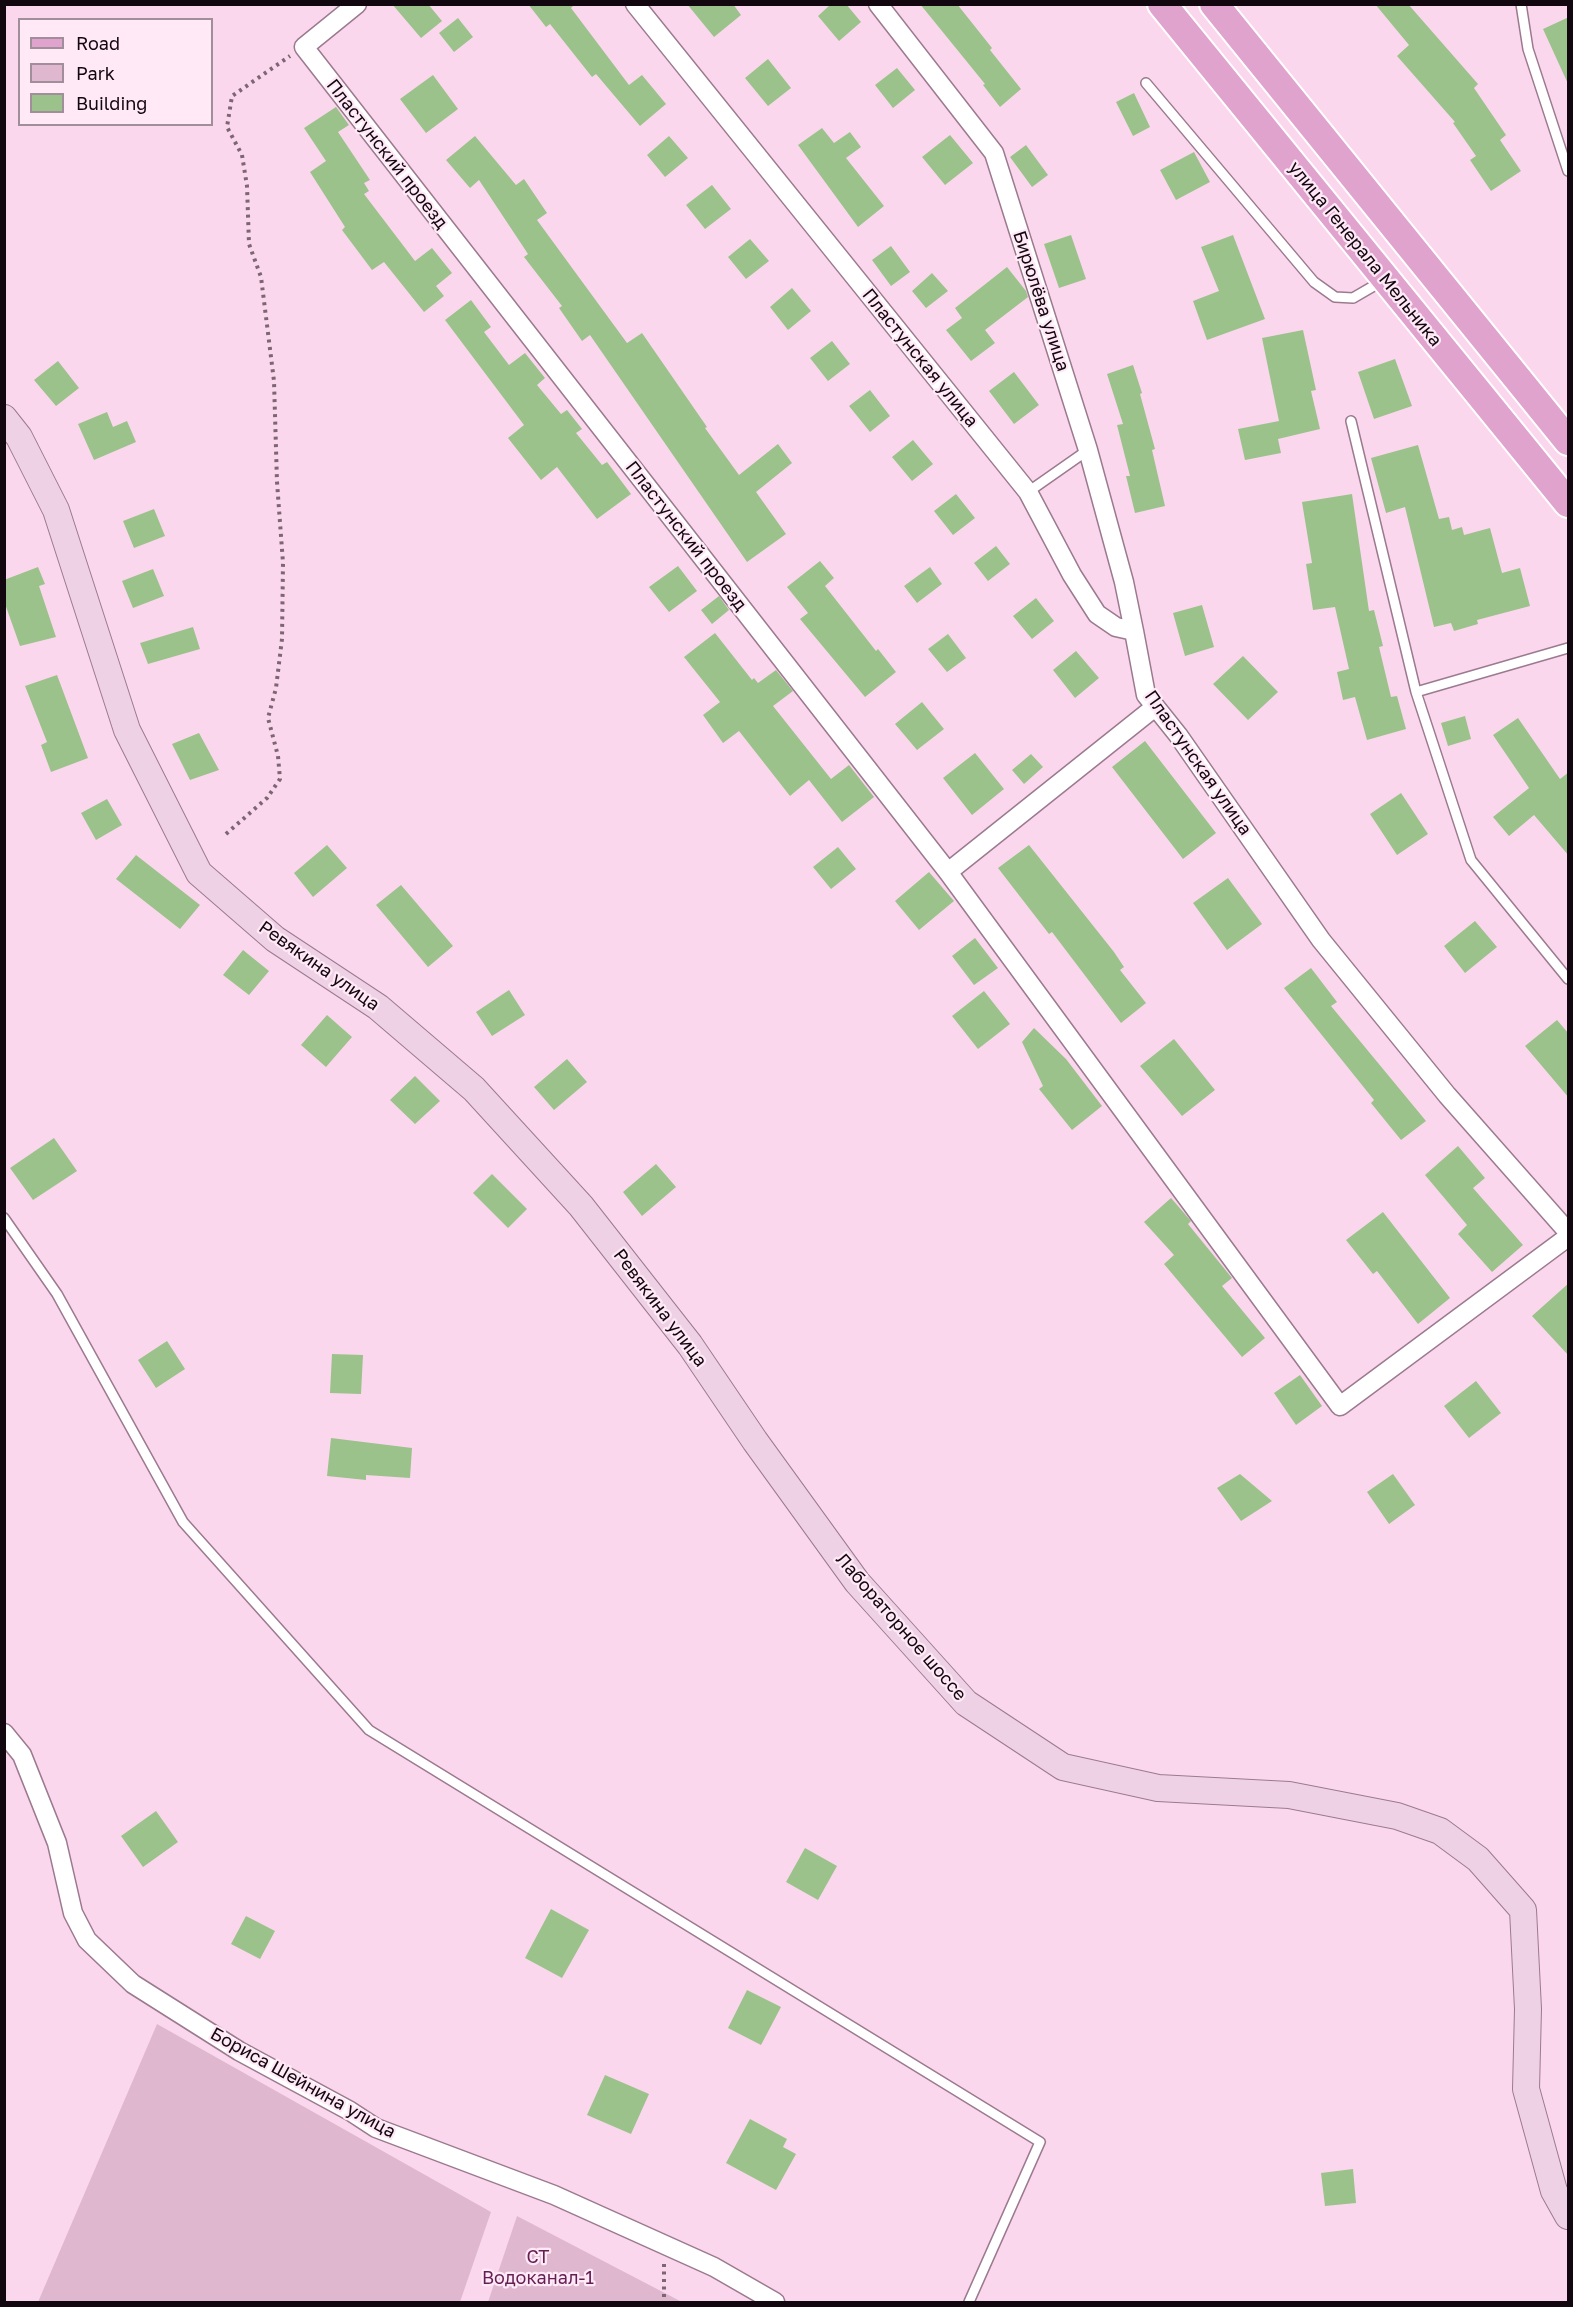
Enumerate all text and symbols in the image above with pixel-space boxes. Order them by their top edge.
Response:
legend [18,18,213,126]
text: Road [76,32,120,54]
text: Park [76,62,115,84]
street label: Пластунский проезд [322,75,452,233]
text: Building [76,92,147,114]
street label: улица Генерала Мельника [1284,157,1446,351]
street label: Бирюлёва улица [1008,228,1074,374]
street label: Пластунская улица [858,284,982,432]
street label: Пластунский проезд [621,457,751,615]
street label: Пластунская улица [1140,686,1256,840]
street label: Ревякина улица [255,916,383,1016]
street label: Ревякина улица [609,1245,711,1371]
street label: Лабораторное шоссе [831,1549,971,1705]
street label: Бориса Шейнина улица [207,2023,399,2143]
park label: СТ Водоканал-1 [482,2246,594,2288]

